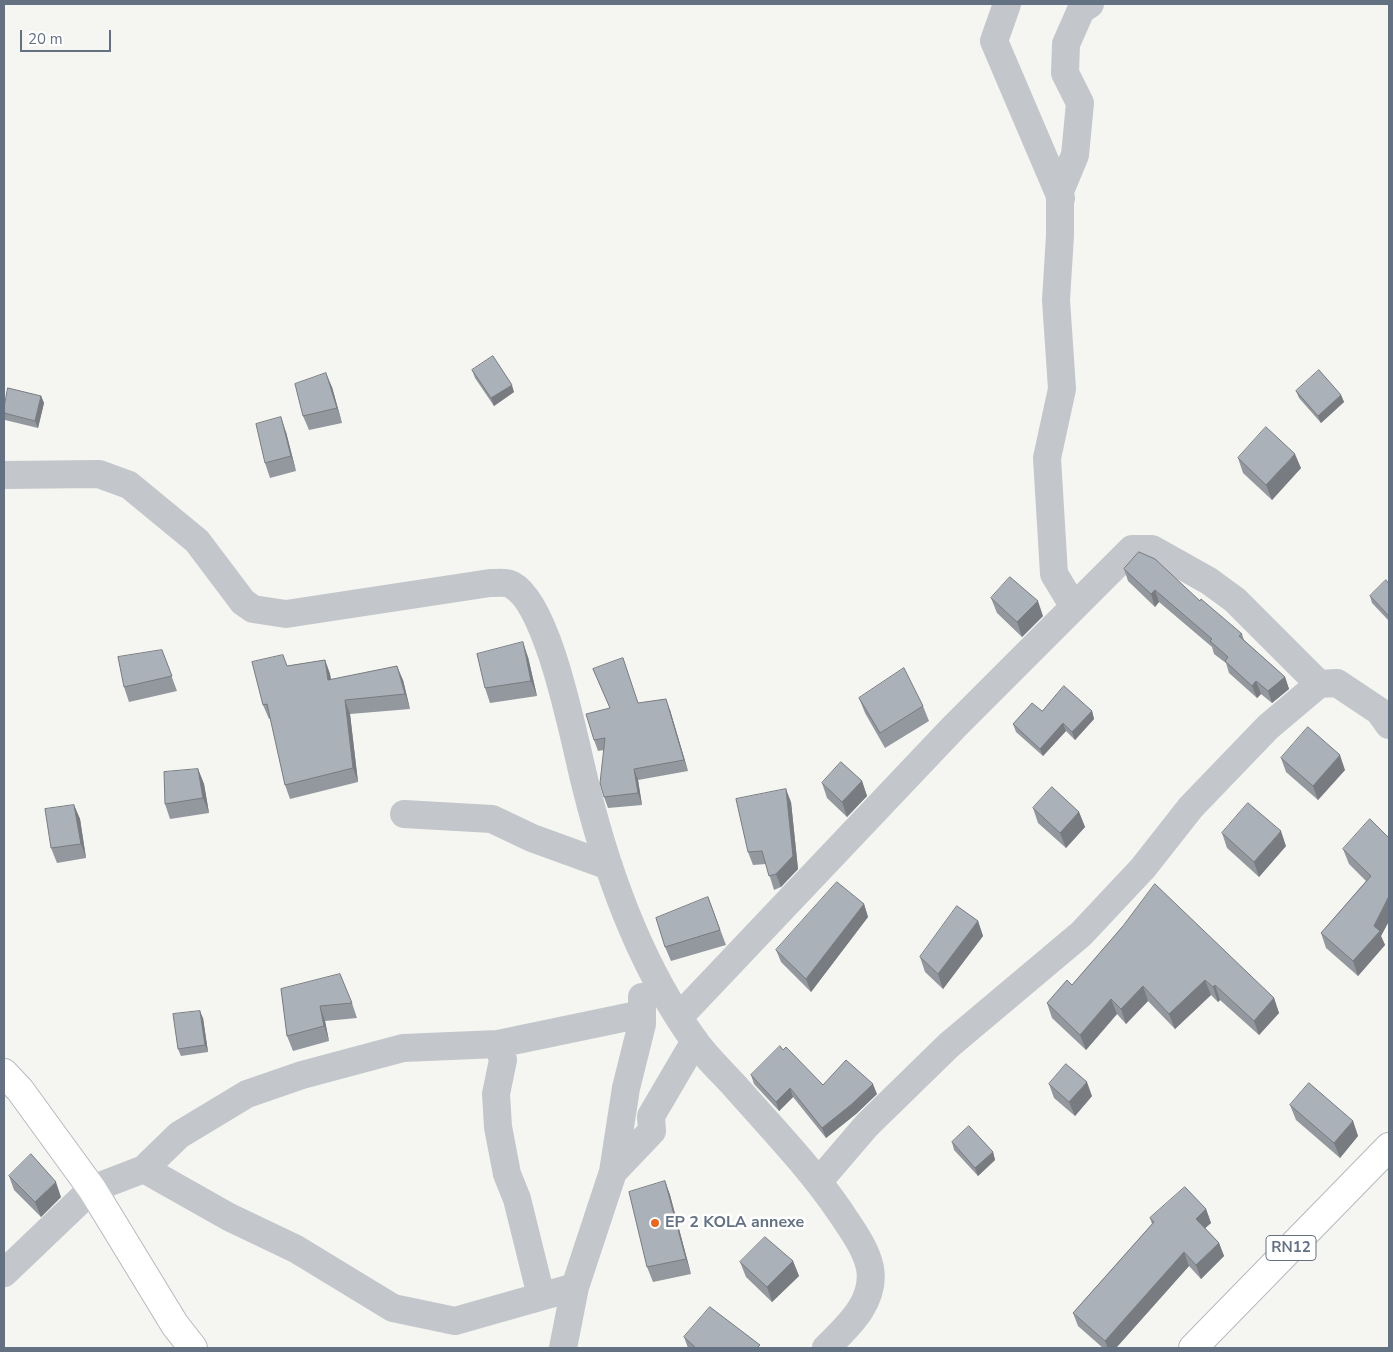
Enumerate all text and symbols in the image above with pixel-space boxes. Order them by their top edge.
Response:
scale bar [22,20,114,52]
text: 20 m [28,29,63,49]
place label: EP 2 KOLA annexe [665,1213,804,1233]
marker: EP 2 KOLA annexe [649,1217,661,1229]
road number: RN12 [1266,1236,1316,1260]

